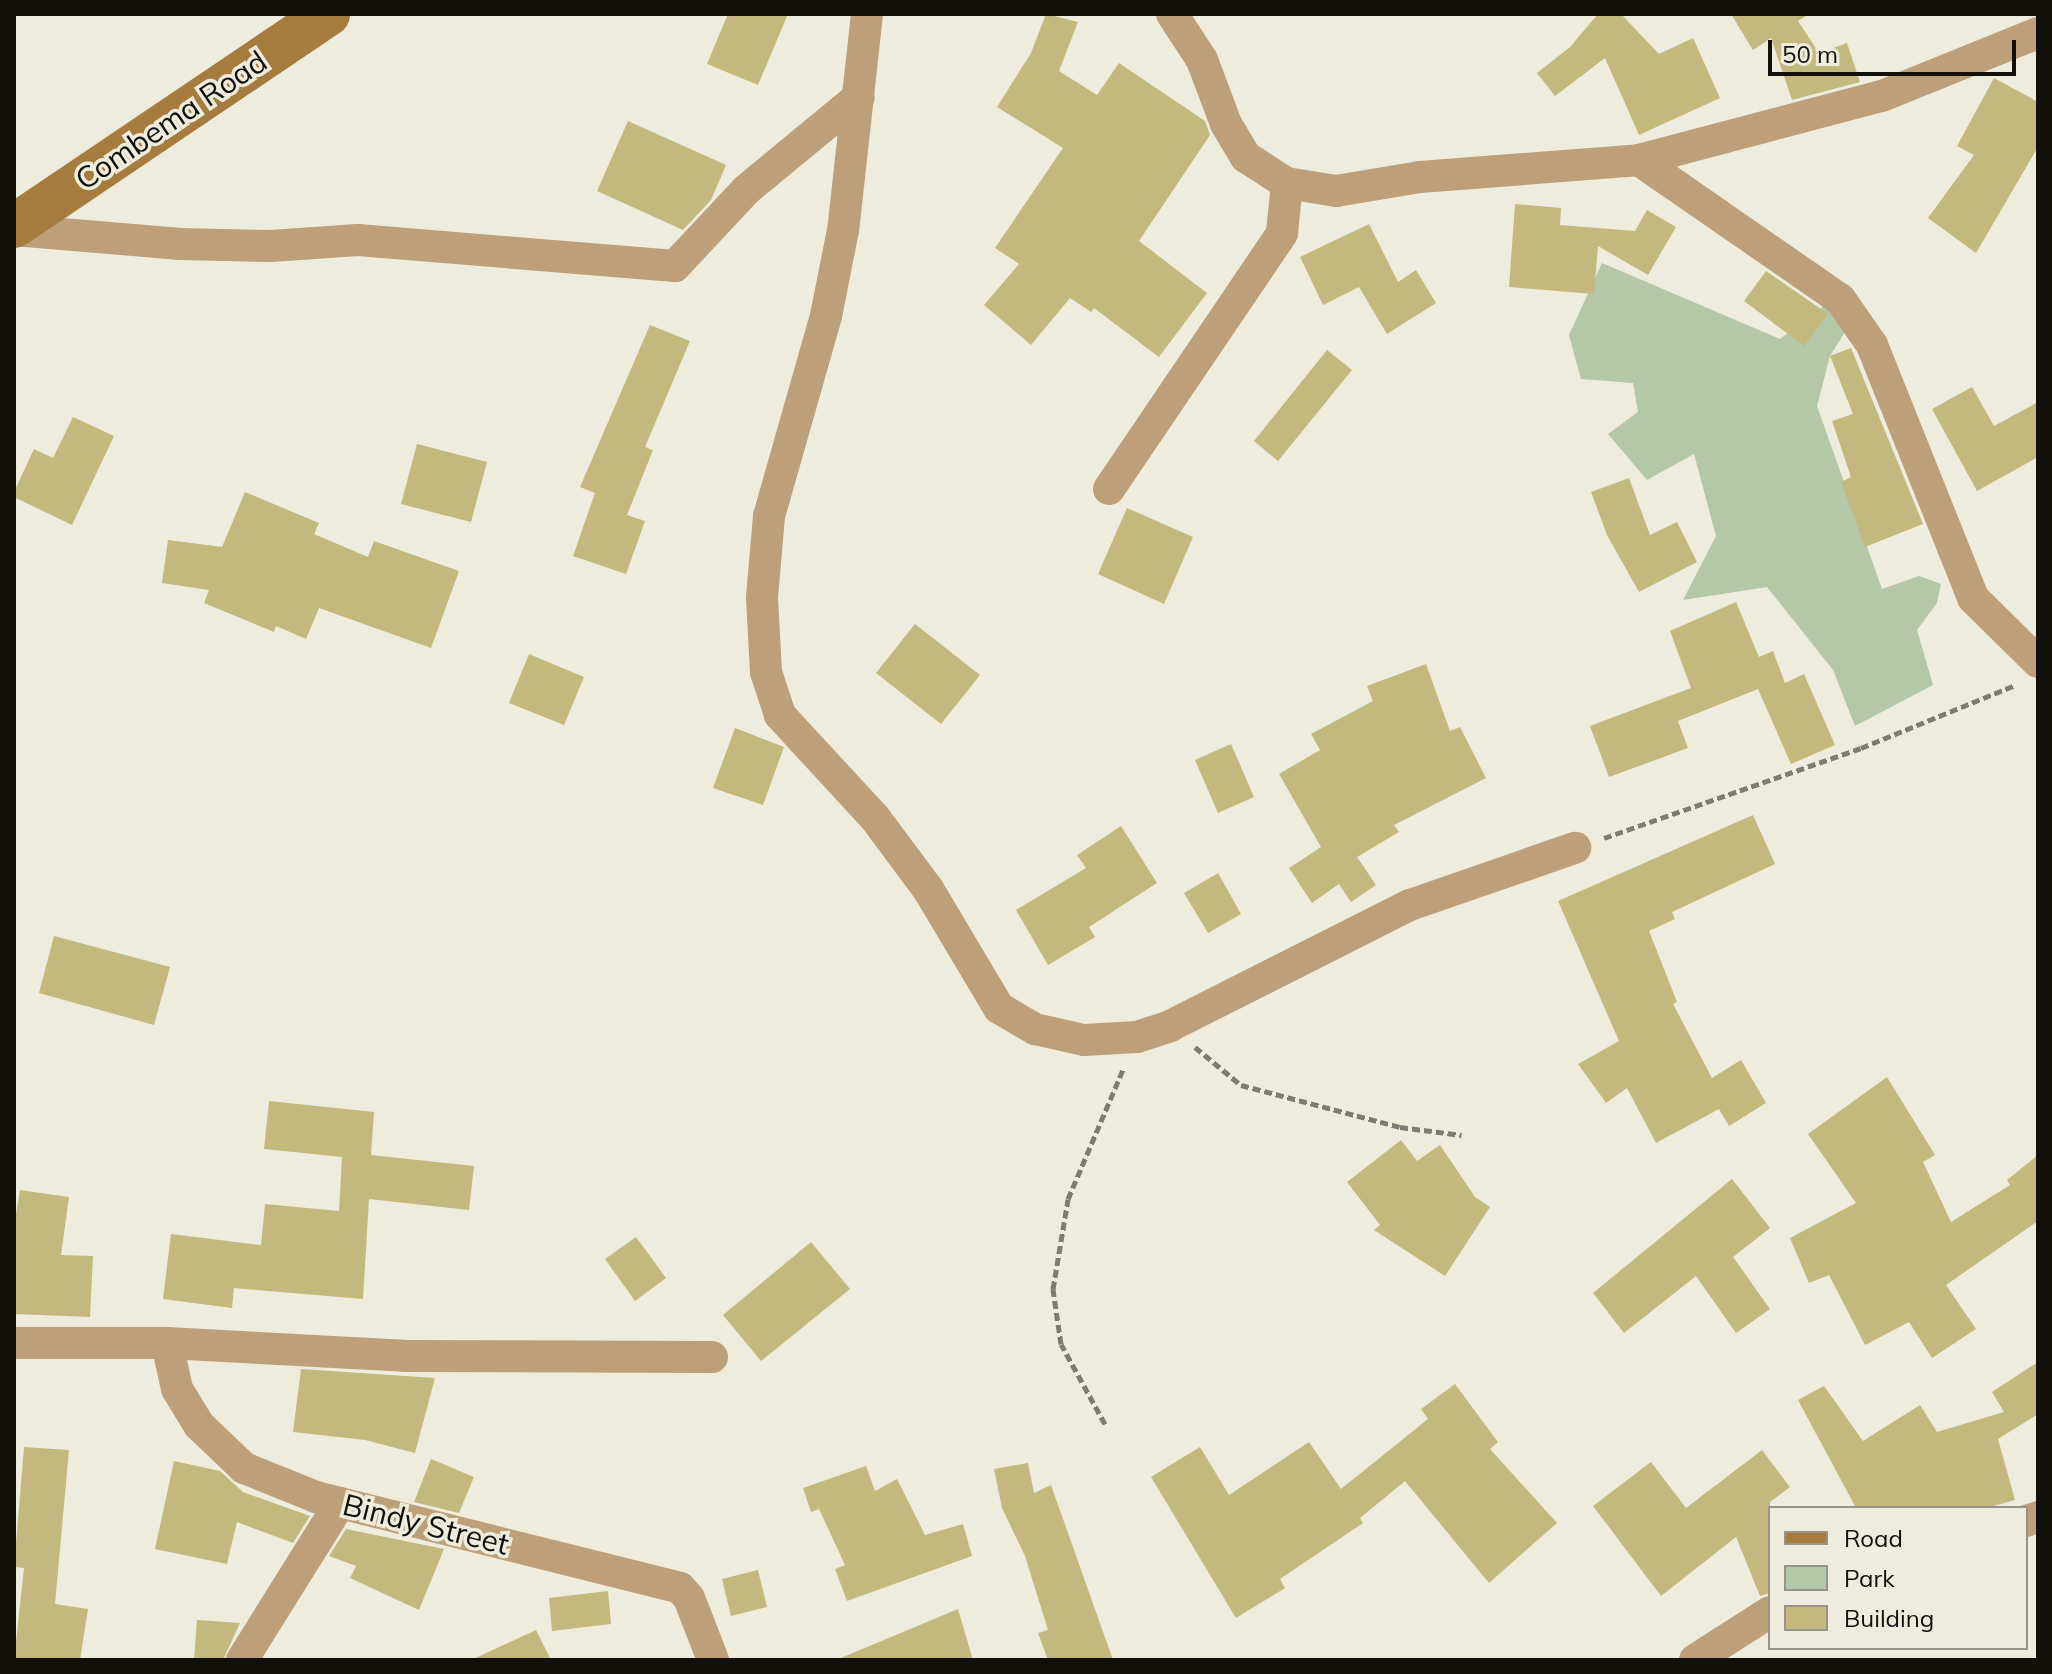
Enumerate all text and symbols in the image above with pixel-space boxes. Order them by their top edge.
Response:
scale bar [1772,24,2020,74]
text: 50 m [1782,39,1838,69]
street label: Combema Road [69,43,273,197]
street label: Bindy Street [339,1486,513,1562]
legend [1768,1506,2028,1650]
text: Road [1844,1523,1903,1553]
text: Park [1844,1563,1895,1593]
text: Building [1844,1603,1934,1633]

